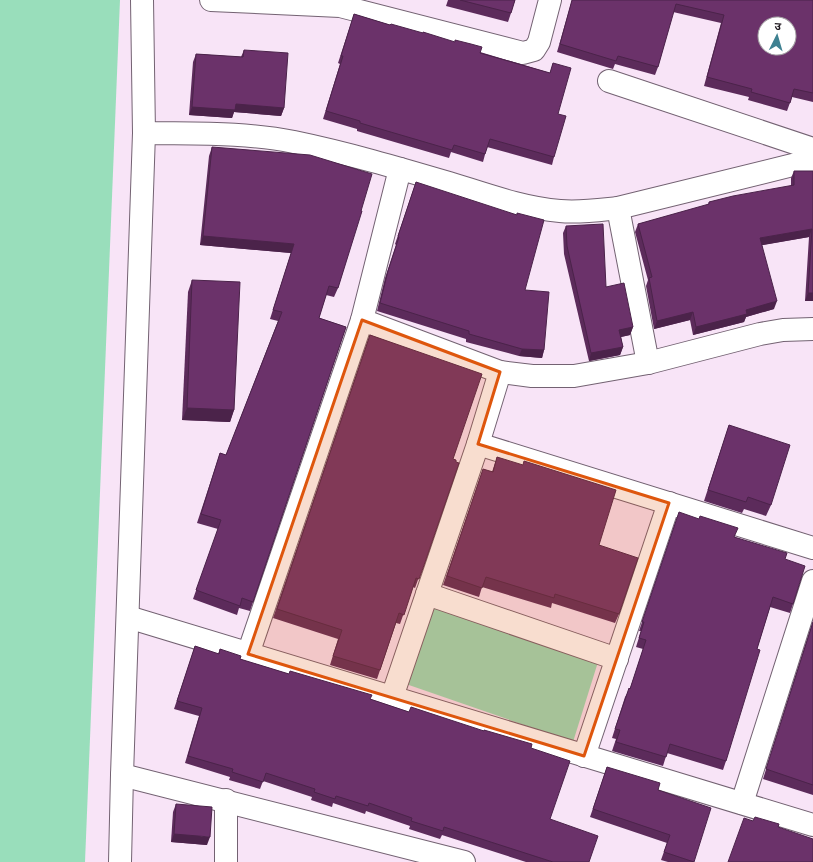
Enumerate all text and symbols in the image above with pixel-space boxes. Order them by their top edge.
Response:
north arrow [757,16,797,56]
text: उ [774,20,782,33]

